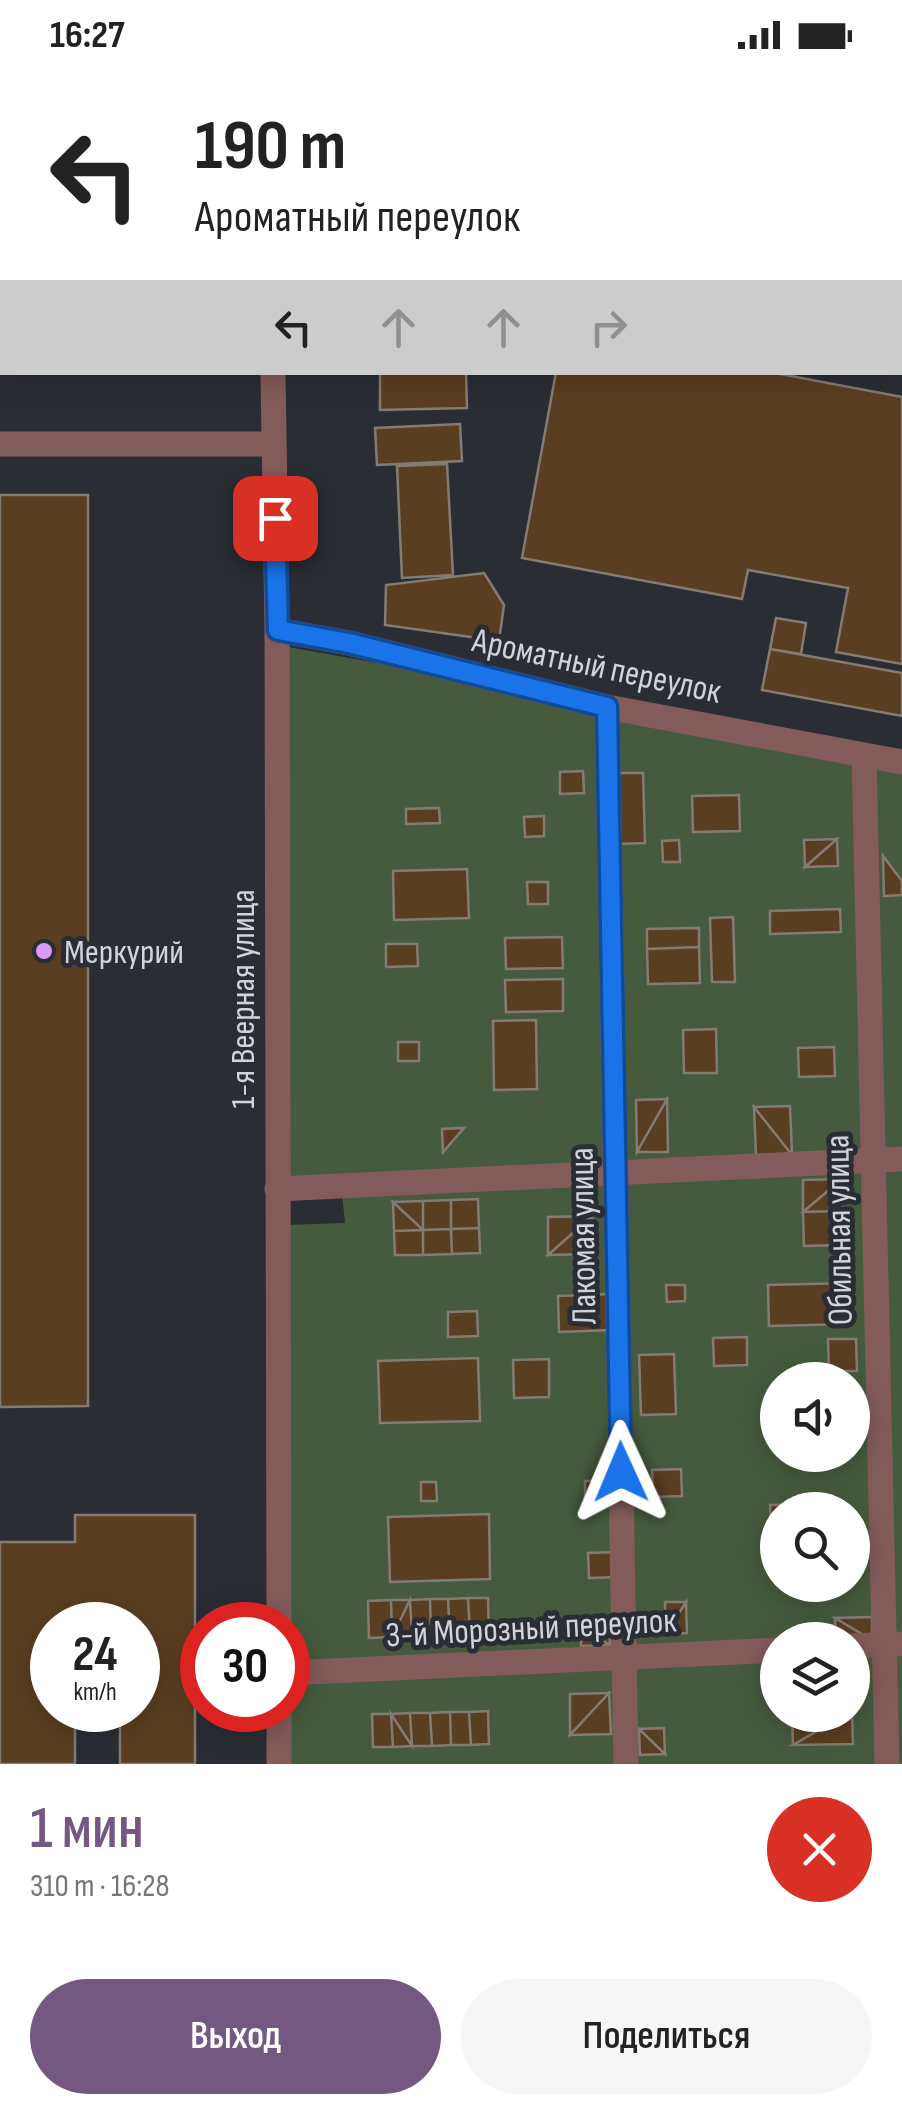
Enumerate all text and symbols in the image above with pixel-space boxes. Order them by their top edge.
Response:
text: 16:27 [50,13,125,58]
text: 190 m [195,105,346,189]
icon: left [30,110,160,240]
text: Ароматный переулок [195,190,520,245]
icon: left [266,300,321,355]
icon: ahead [371,300,426,355]
icon: ahead [476,300,531,355]
icon: right [581,300,636,355]
pin [233,476,318,561]
icon: arrive [248,491,303,546]
street label: Ароматный переулок [468,619,726,714]
street label: 1-я Веерная улица [222,889,265,1109]
place label: Меркурий [64,931,184,974]
marker: Меркурий [33,940,55,962]
street label: Обильная улица [816,1134,863,1326]
street label: Лакомая улица [560,1147,607,1325]
map controls [760,1362,870,1732]
button: sound [760,1362,870,1472]
position arrow [569,1420,673,1524]
button: search [760,1492,870,1602]
street label: 3-й Морозный переулок [385,1599,678,1658]
speed limit sign: 30 [180,1602,310,1732]
button: layers [760,1622,870,1732]
text: 24 [73,1625,117,1685]
text: km/h [73,1677,117,1708]
text: 1 мин [30,1793,144,1865]
button: close [767,1797,872,1902]
text: 310 m · 16:28 [30,1867,170,1906]
button: Выход [30,1979,441,2094]
button: Поделиться [461,1979,872,2094]

